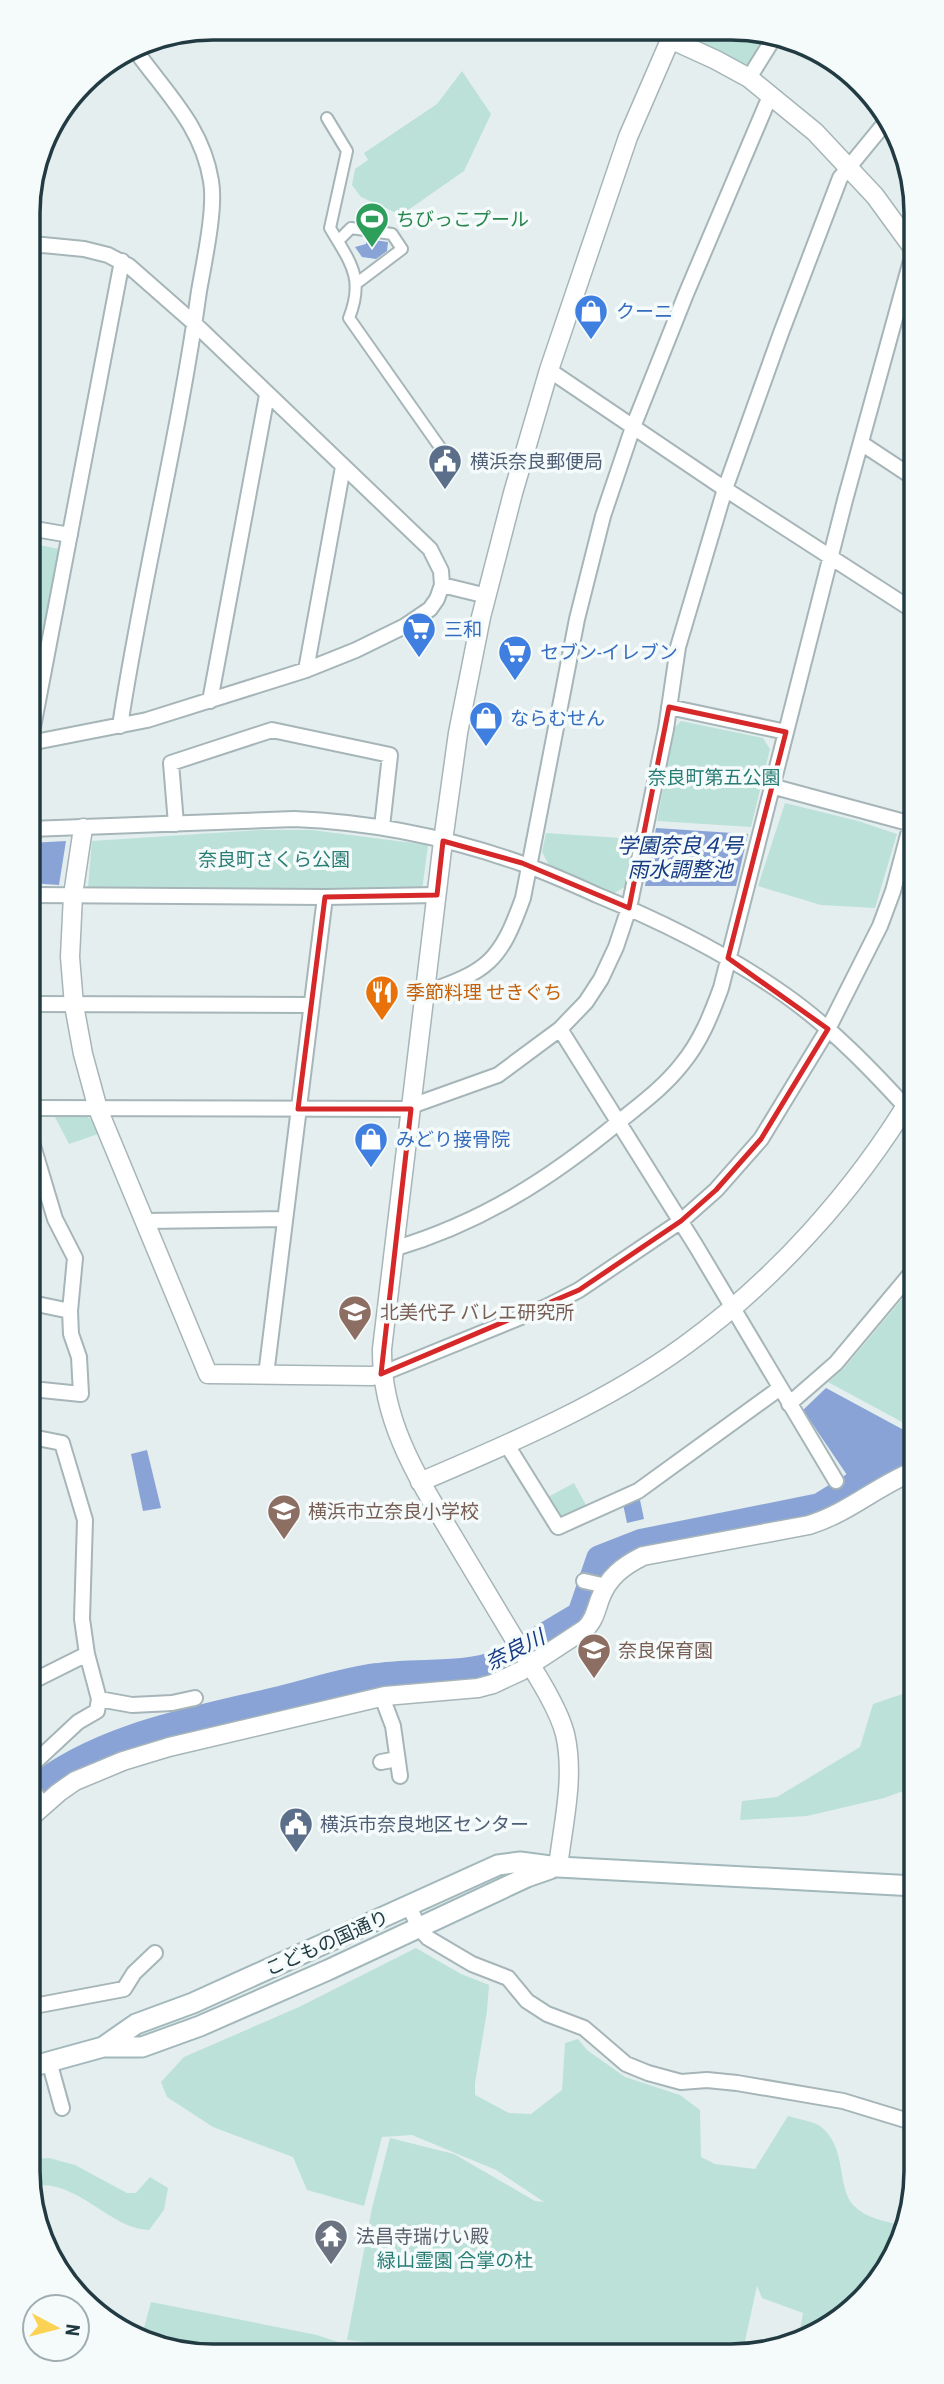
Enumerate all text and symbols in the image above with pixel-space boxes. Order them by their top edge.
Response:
sports icon: ちびっこプール [353,200,391,249]
place label: ちびっこプール [396,208,529,231]
shop icon: クーニ [572,292,610,341]
place label: クーニ [616,300,673,323]
public building icon: 横浜奈良郵便局 [426,442,464,491]
place label: 横浜奈良郵便局 [470,450,603,473]
supermarket icon: 三和 [400,610,438,659]
place label: 三和 [444,618,482,641]
supermarket icon: セブン-イレブン [496,633,534,682]
place label: セブン-イレブン [540,641,678,664]
shop icon: ならむせん [467,699,505,748]
place label: ならむせん [510,707,605,730]
park label: 奈良町第五公園 [647,766,781,789]
water label: 学園奈良４号 雨水調整池 [617,834,745,882]
park label: 奈良町さくら公園 [198,848,350,871]
restaurant icon: 季節料理 せきぐち [363,973,401,1022]
place label: 季節料理 せきぐち [406,981,562,1004]
shop icon: みどり接骨院 [352,1120,390,1169]
place label: みどり接骨院 [396,1128,510,1151]
school or university icon: 北美代子 バレエ研究所 [336,1293,374,1342]
place label: 北美代子 バレエ研究所 [380,1301,574,1324]
school or university icon: 横浜市立奈良小学校 [265,1492,303,1541]
place label: 横浜市立奈良小学校 [308,1500,479,1523]
water label: 奈良川 [481,1624,550,1675]
school or university icon: 奈良保育園 [575,1631,613,1680]
place label: 奈良保育園 [618,1639,713,1662]
public building icon: 横浜市奈良地区センター [277,1805,315,1854]
place label: 横浜市奈良地区センター [320,1813,529,1836]
street label: こどもの国通り [262,1905,392,1981]
temple icon: 法昌寺瑞けい殿 [312,2217,350,2266]
place label: 法昌寺瑞けい殿 [356,2225,489,2248]
park label: 緑山霊園 合掌の杜 [377,2249,533,2272]
north arrow [21,2293,91,2363]
text: N [60,2323,85,2337]

